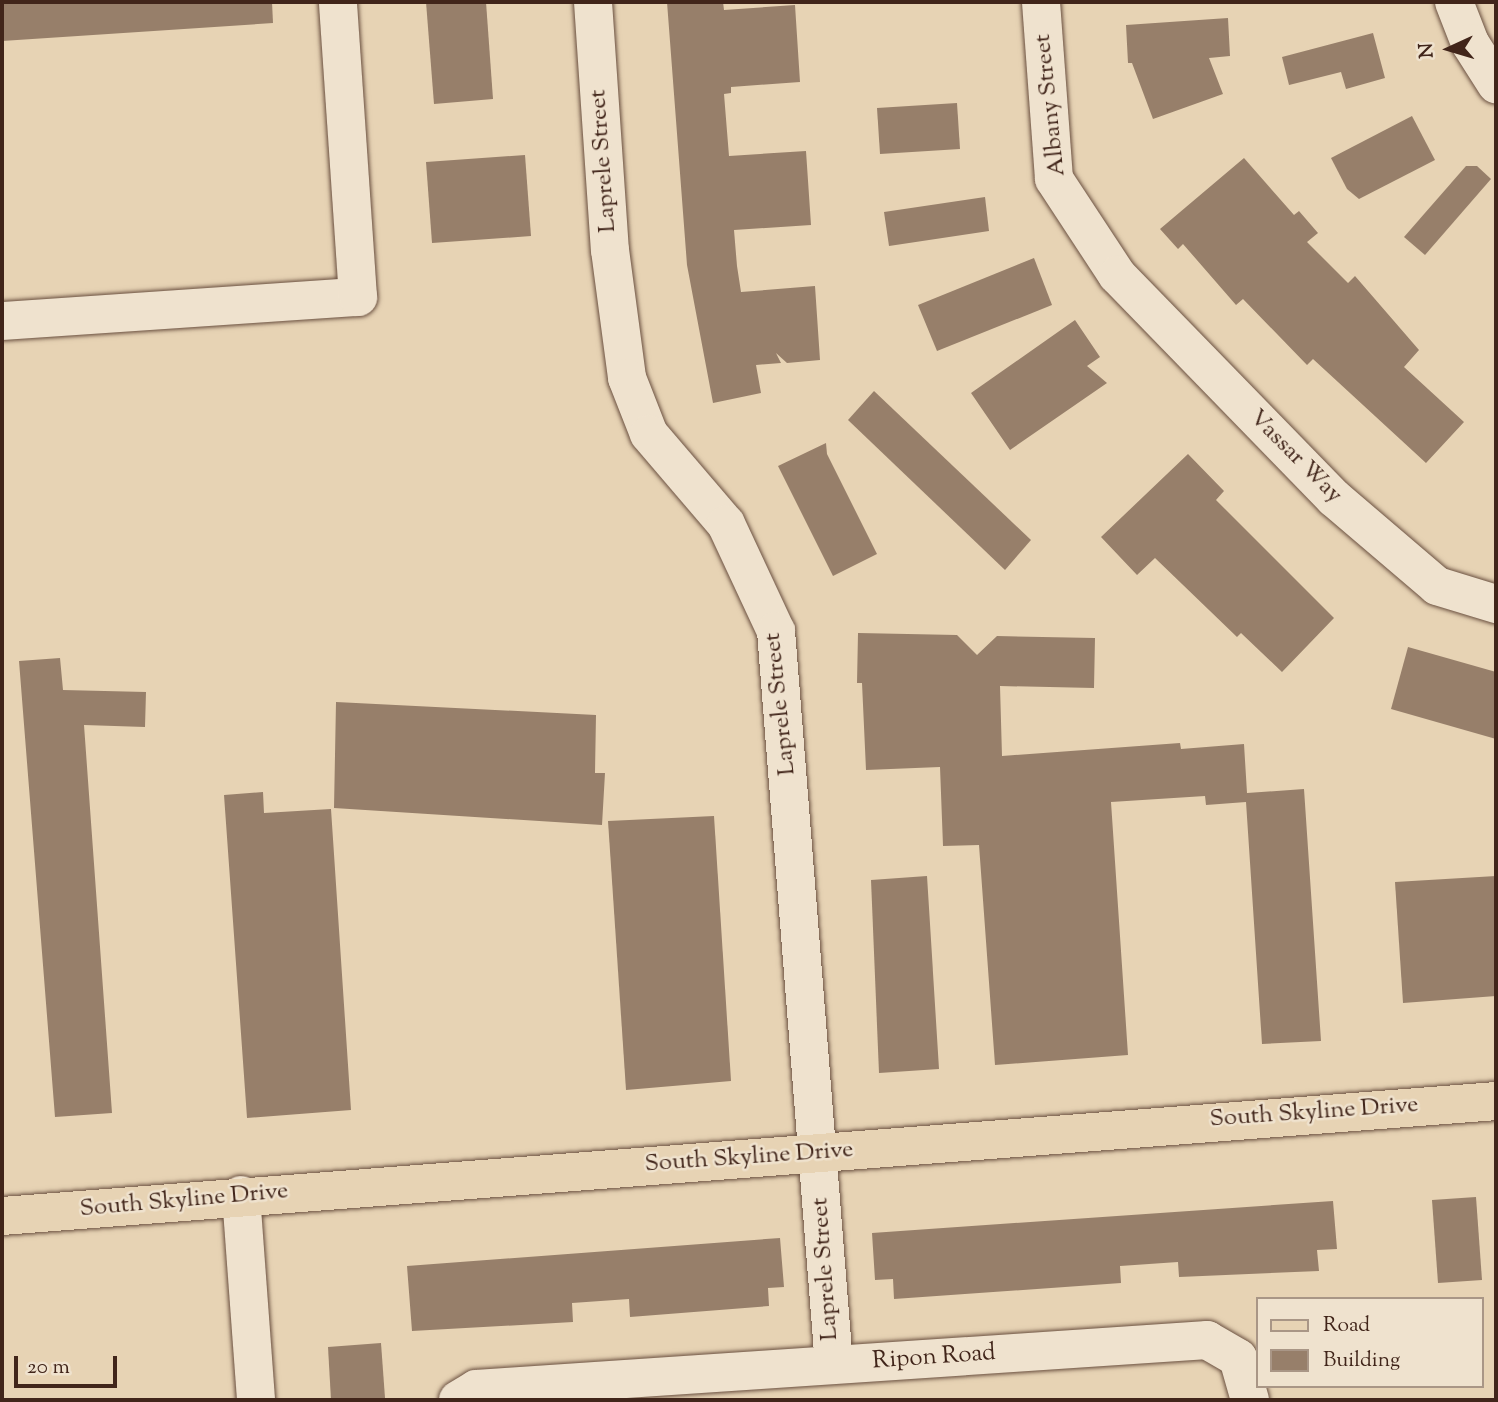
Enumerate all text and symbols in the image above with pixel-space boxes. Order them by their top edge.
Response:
north arrow [1414,14,1484,84]
street label: Albany Street [1029,32,1073,178]
text: N [1414,42,1442,59]
street label: Laprele Street [585,88,623,234]
street label: Vassar Way [1242,404,1348,510]
street label: Laprele Street [759,631,803,777]
street label: South Skyline Drive [1209,1091,1419,1135]
street label: South Skyline Drive [644,1136,854,1180]
street label: South Skyline Drive [79,1178,289,1224]
street label: Laprele Street [807,1196,845,1342]
legend [1256,1297,1484,1388]
text: Road [1323,1311,1370,1341]
street label: Ripon Road [871,1339,997,1377]
scale bar [18,1342,121,1386]
text: Building [1323,1346,1400,1376]
text: 20 m [27,1353,70,1383]

